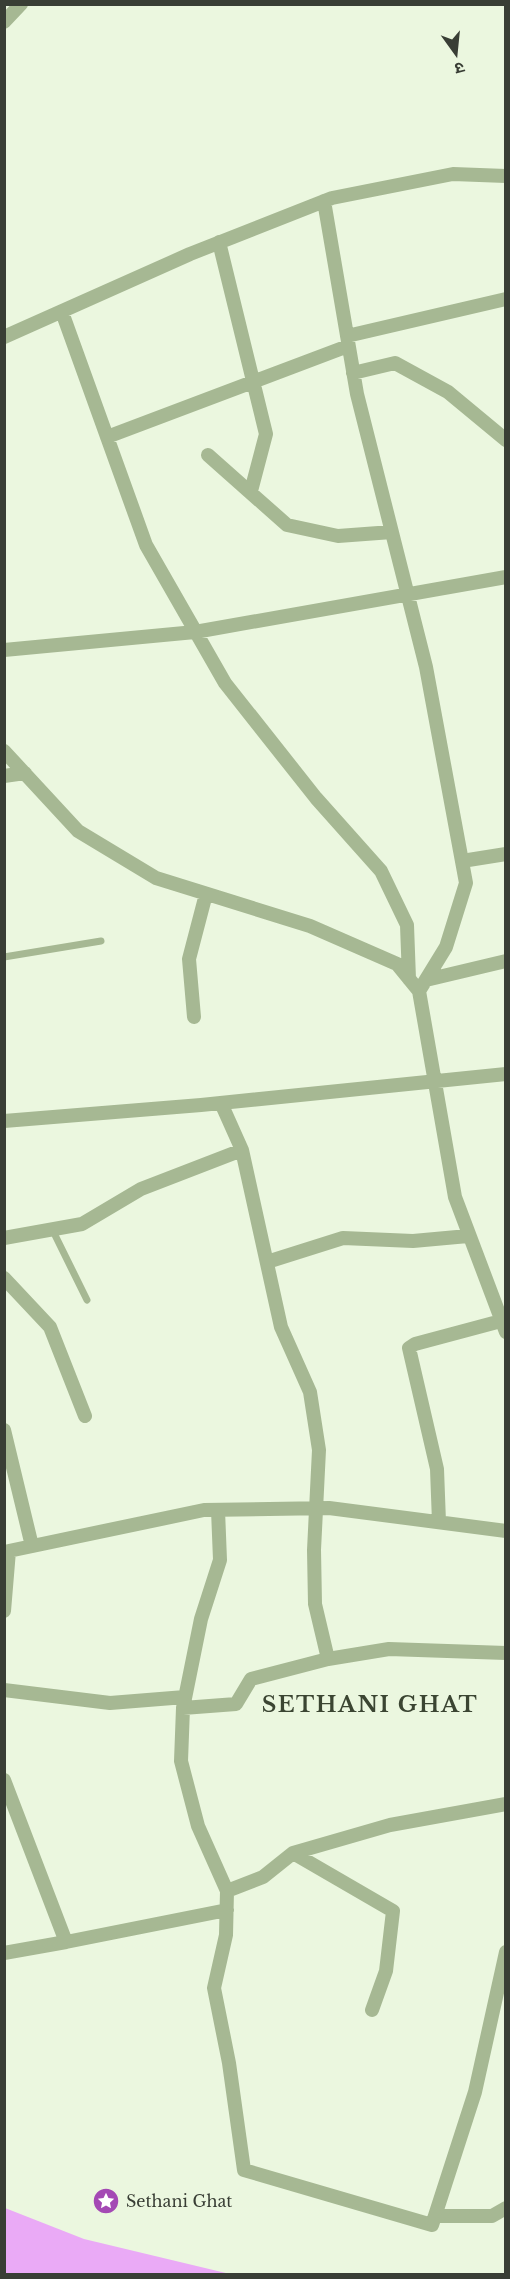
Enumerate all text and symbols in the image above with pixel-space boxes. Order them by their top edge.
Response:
north arrow [426,24,486,84]
text: उ [452,58,467,80]
district label: SETHANI GHAT [262,1691,478,1718]
place icon: Sethani Ghat [91,2186,121,2216]
place label: Sethani Ghat [126,2191,232,2211]

